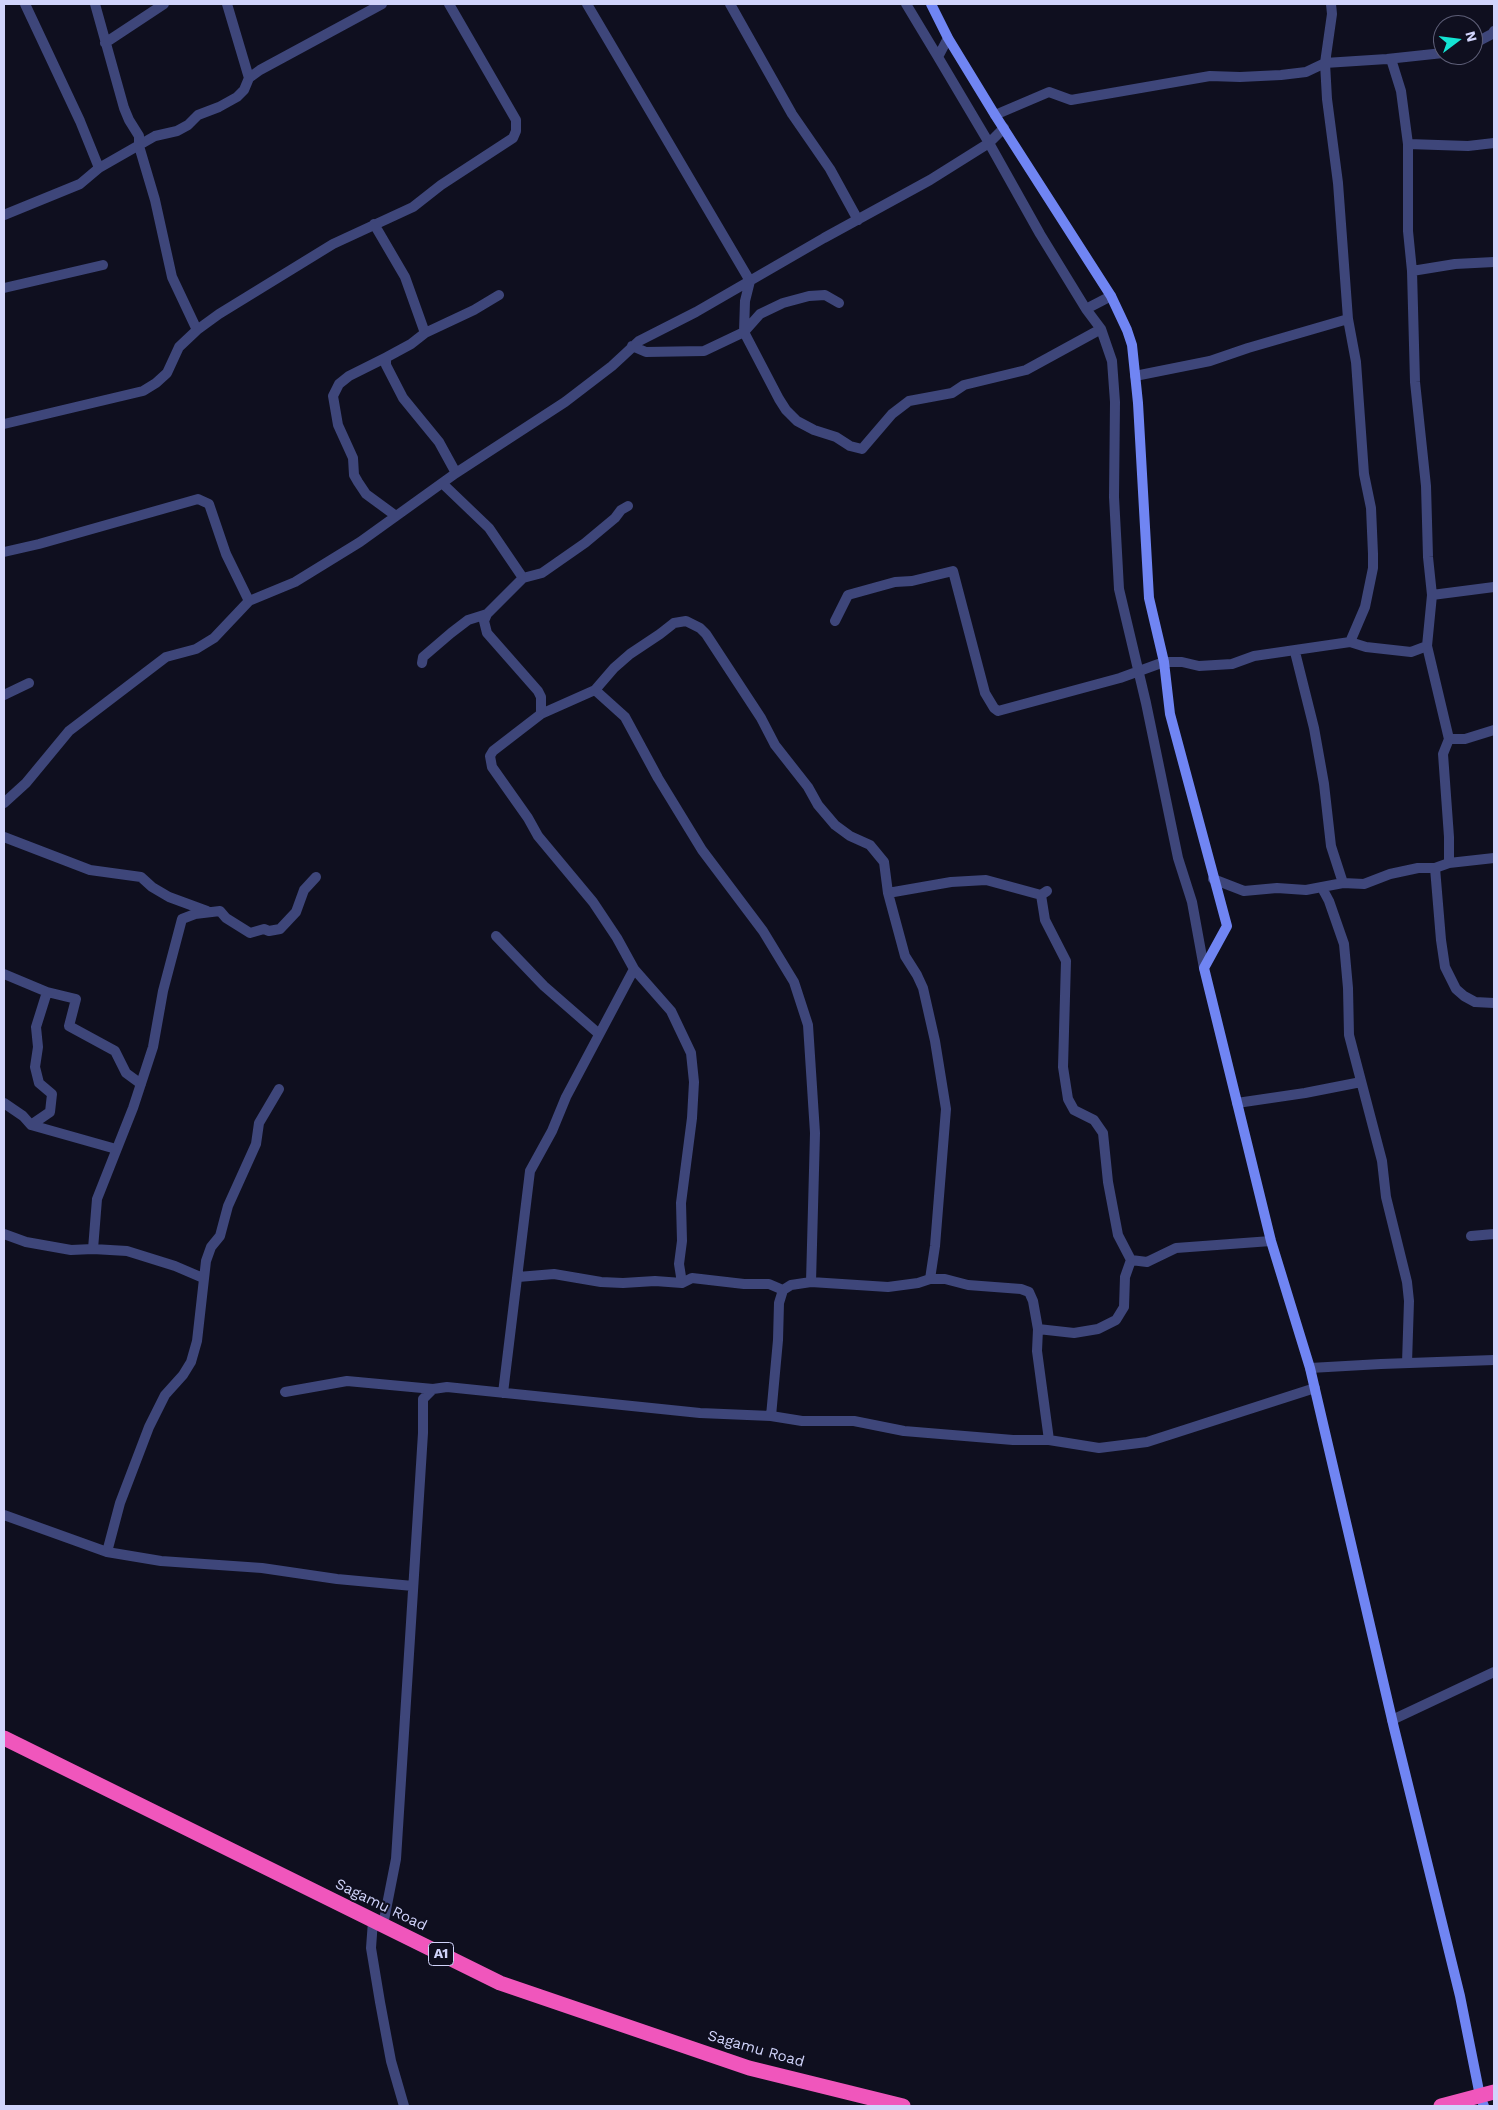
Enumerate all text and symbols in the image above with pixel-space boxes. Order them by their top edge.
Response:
north arrow [1433,15,1483,65]
text: N [1462,29,1481,43]
street label: Sagamu Road [332,1875,430,1935]
road number: A1 [428,1942,454,1966]
street label: Sagamu Road [706,2027,806,2071]

